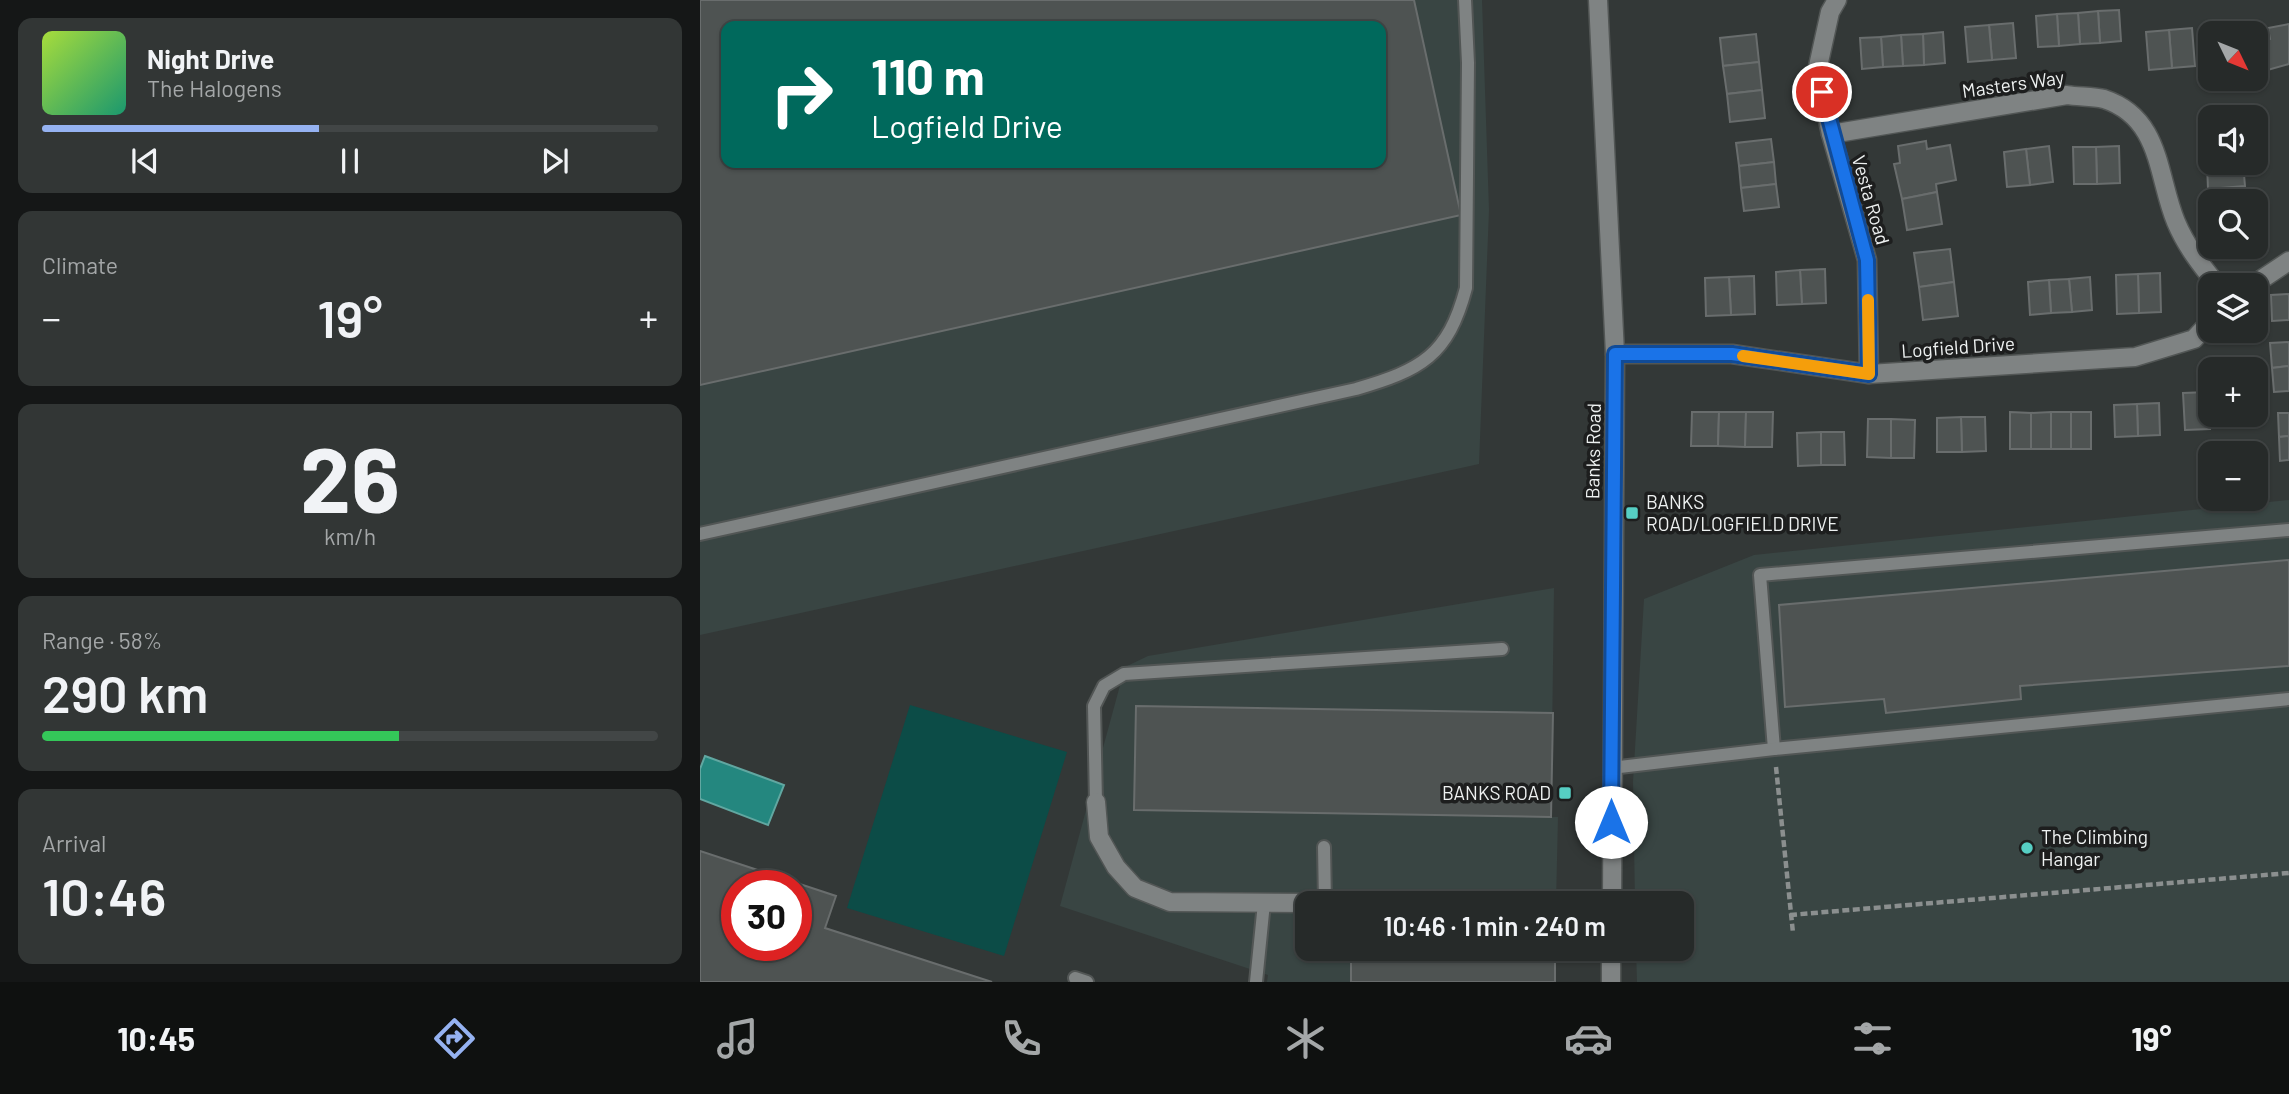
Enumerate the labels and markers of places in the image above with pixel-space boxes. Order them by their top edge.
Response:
pin [1792,62,1852,122]
place label: BANKS ROAD/LOGFIELD DRIVE [1646,490,1839,535]
marker: BANKS ROAD/LOGFIELD DRIVE [1624,505,1640,521]
place label: BANKS ROAD [1442,781,1551,804]
marker: BANKS ROAD [1557,785,1573,801]
place label: The Climbing Hangar [2041,825,2148,870]
marker: The Climbing Hangar [2019,840,2035,856]

